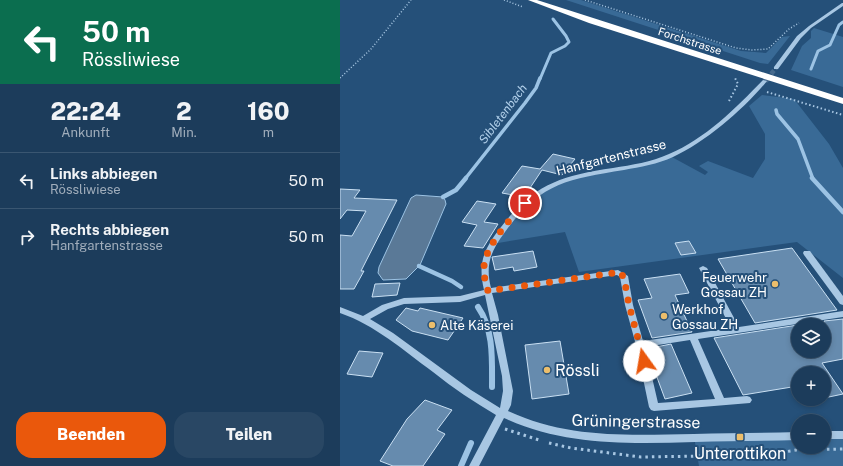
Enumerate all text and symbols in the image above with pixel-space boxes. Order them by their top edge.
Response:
text: 50 m [82,15,150,48]
icon: left [16,16,68,68]
street label: Forchstrasse [657,25,723,57]
text: Rössliwiese [82,49,180,70]
water label: Sibletenbach [476,81,530,147]
text: 22:24 [50,97,121,125]
text: 2 [176,97,192,125]
text: 160 [247,97,290,125]
text: Ankunft [61,125,110,140]
text: Min. [171,125,197,140]
text: m [263,125,274,140]
street label: Hanfgartenstrasse [554,137,668,178]
text: Links abbiegen [50,165,157,182]
icon: left [16,170,38,192]
text: 50 m [289,172,324,189]
text: Rössliwiese [50,182,121,197]
pin [508,186,542,220]
icon: arrive [514,192,536,214]
text: Rechts abbiegen [50,221,169,238]
icon: right [16,226,38,248]
text: 50 m [289,228,324,245]
text: Hanfgartenstrasse [50,238,163,253]
place label: Feuerwehr Gossau ZH [701,270,767,300]
marker: Feuerwehr Gossau ZH [770,279,780,289]
place label: Werkhof Gossau ZH [672,302,738,332]
marker: Werkhof Gossau ZH [659,311,669,321]
place label: Alte Käserei [440,318,513,333]
map controls [791,318,831,454]
button: layers [791,318,831,358]
marker: Alte Käserei [427,320,437,330]
position arrow [623,340,665,382]
place label: Rössli [555,361,599,380]
marker: Rössli [542,365,552,375]
button: + [791,366,831,406]
street label: Grüningerstrasse [571,411,701,432]
button: Beenden [16,412,166,458]
button: Teilen [174,412,324,458]
button: − [791,414,831,454]
marker: Unterottikon [735,432,745,442]
place label: Unterottikon [694,444,786,463]

